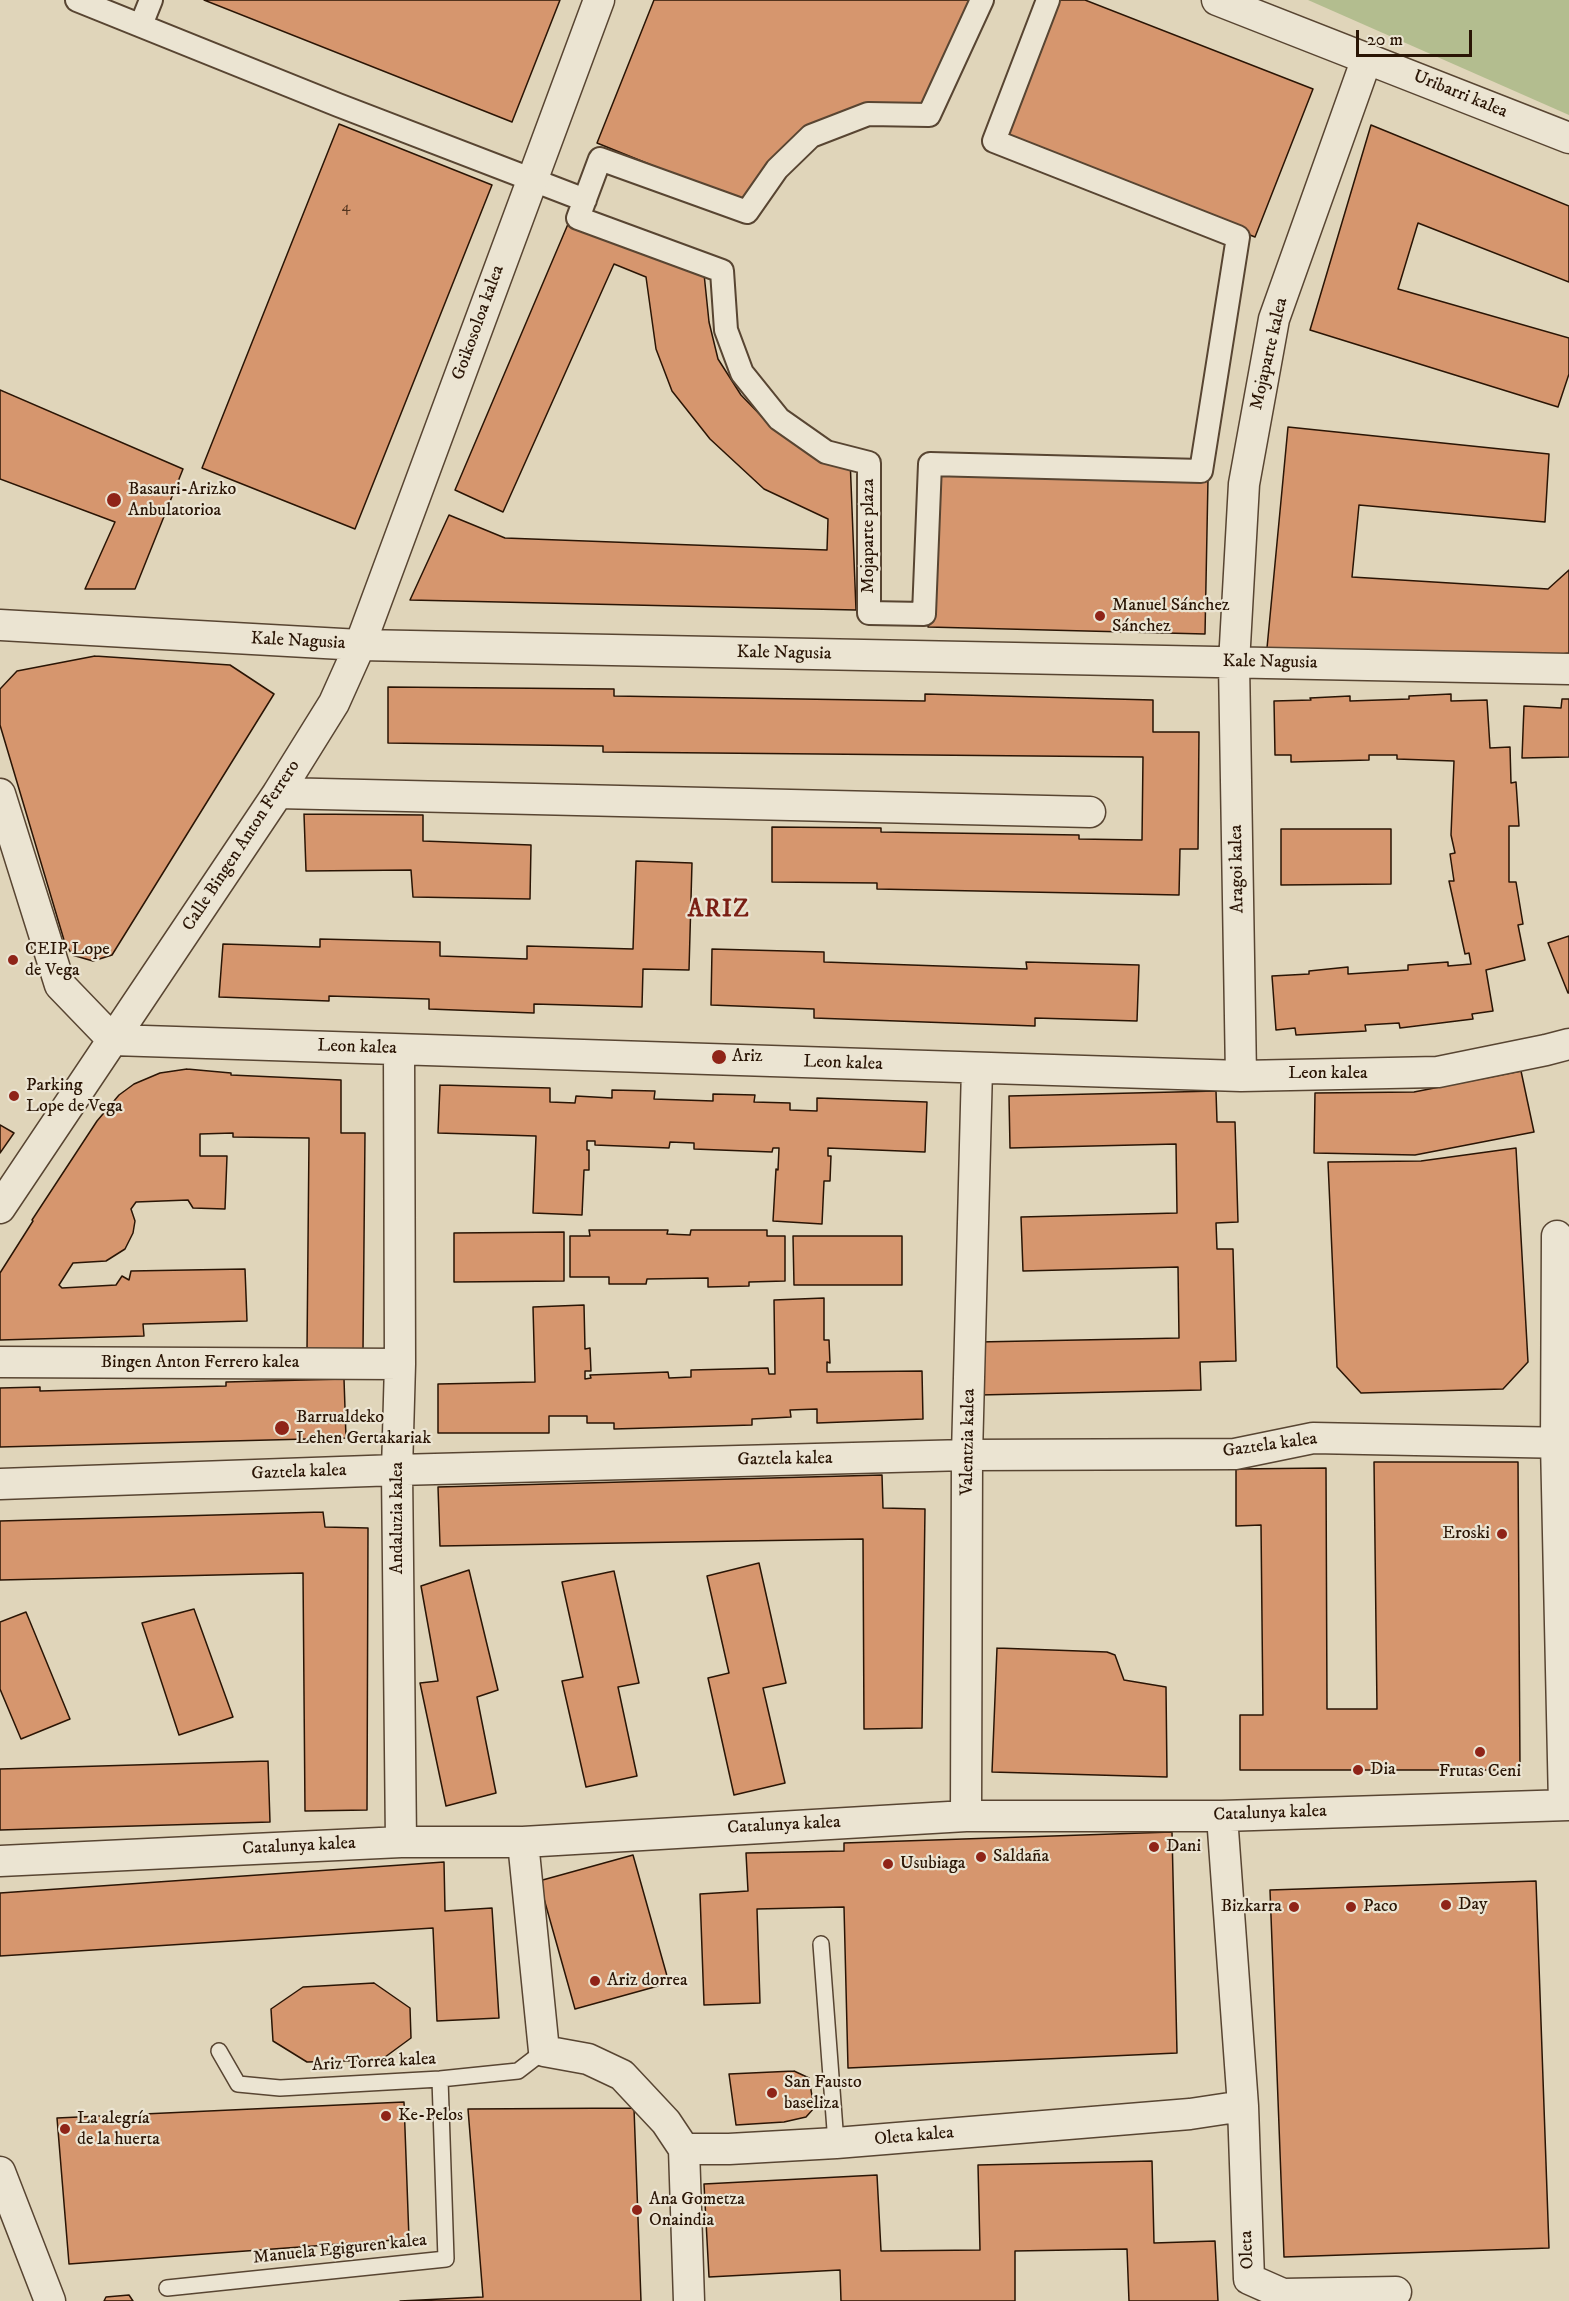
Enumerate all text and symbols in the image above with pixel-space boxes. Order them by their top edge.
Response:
scale bar [1359,18,1474,56]
text: 20 m [1367,29,1403,51]
street label: Uribarri kalea [1410,66,1510,124]
house number: 4 [342,199,350,217]
street label: Goikosoloa kalea [448,263,510,383]
street label: Mojaparte kalea [1247,296,1293,412]
place label: Basauri-Arizko Anbulatorioa [128,479,236,522]
street label: Mojaparte plaza [858,479,880,593]
marker: Basauri-Arizko Anbulatorioa [105,491,123,509]
place label: Manuel Sánchez Sánchez [1112,595,1230,638]
marker: Manuel Sánchez Sánchez [1093,609,1107,623]
street label: Kale Nagusia [250,629,346,655]
street label: Kale Nagusia [736,642,832,666]
street label: Kale Nagusia [1222,651,1318,675]
street label: Calle Bingen Anton Ferrero [179,757,305,935]
street label: Aragoi kalea [1226,824,1250,914]
district label: ARIZ [688,897,750,925]
place label: CEIP Lope de Vega [25,939,110,982]
marker: CEIP Lope de Vega [6,953,20,967]
street label: Leon kalea [317,1036,397,1060]
place label: Ariz [732,1046,763,1068]
marker: Ariz [710,1048,728,1066]
street label: Leon kalea [803,1052,883,1076]
street label: Leon kalea [1288,1063,1368,1085]
place label: Parking Lope de Vega [26,1075,123,1118]
marker: Parking Lope de Vega [7,1089,21,1103]
street label: Bingen Anton Ferrero kalea [101,1352,299,1374]
street label: Valentzia kalea [957,1388,981,1496]
place label: Barrualdeko Lehen Gertakariak [296,1407,431,1450]
marker: Barrualdeko Lehen Gertakariak [273,1419,291,1437]
street label: Gaztela kalea [1221,1429,1319,1463]
street label: Gaztela kalea [737,1448,833,1472]
street label: Gaztela kalea [251,1461,347,1485]
street label: Andaluzia kalea [387,1462,409,1574]
place label: Eroski [1442,1523,1490,1545]
marker: Eroski [1495,1527,1509,1541]
marker: Frutas Ceni [1473,1745,1487,1759]
place label: Dia [1370,1759,1396,1781]
place label: Frutas Ceni [1439,1761,1521,1783]
marker: Dia [1351,1763,1365,1777]
street label: Catalunya kalea [1213,1801,1327,1827]
street label: Catalunya kalea [727,1812,841,1840]
street label: Catalunya kalea [242,1833,356,1861]
place label: Dani [1166,1836,1201,1858]
marker: Dani [1147,1840,1161,1854]
place label: Saldaña [993,1846,1049,1868]
marker: Saldaña [974,1850,988,1864]
place label: Usubiaga [900,1853,965,1875]
marker: Usubiaga [881,1857,895,1871]
place label: Day [1458,1894,1488,1916]
place label: Bizkarra [1221,1896,1282,1918]
place label: Paco [1363,1896,1398,1918]
marker: Day [1439,1898,1453,1912]
marker: Bizkarra [1287,1900,1301,1914]
marker: Paco [1344,1900,1358,1914]
place label: Ariz dorrea [607,1970,688,1992]
marker: Ariz dorrea [588,1974,602,1988]
street label: Ariz Torrea kalea [311,2049,437,2077]
place label: San Fausto baseliza [784,2072,862,2114]
marker: San Fausto baseliza [765,2086,779,2100]
place label: Ke-Pelos [398,2105,463,2127]
place label: La alegría de la huerta [77,2108,160,2150]
marker: Ke-Pelos [379,2109,393,2123]
marker: La alegría de la huerta [58,2122,72,2136]
street label: Oleta kalea [873,2123,955,2151]
place label: Ana Gometza Onaindia [649,2189,745,2232]
marker: Ana Gometza Onaindia [630,2203,644,2217]
street label: Manuela Egiguren kalea [252,2230,428,2270]
street label: Oleta [1237,2230,1259,2270]

